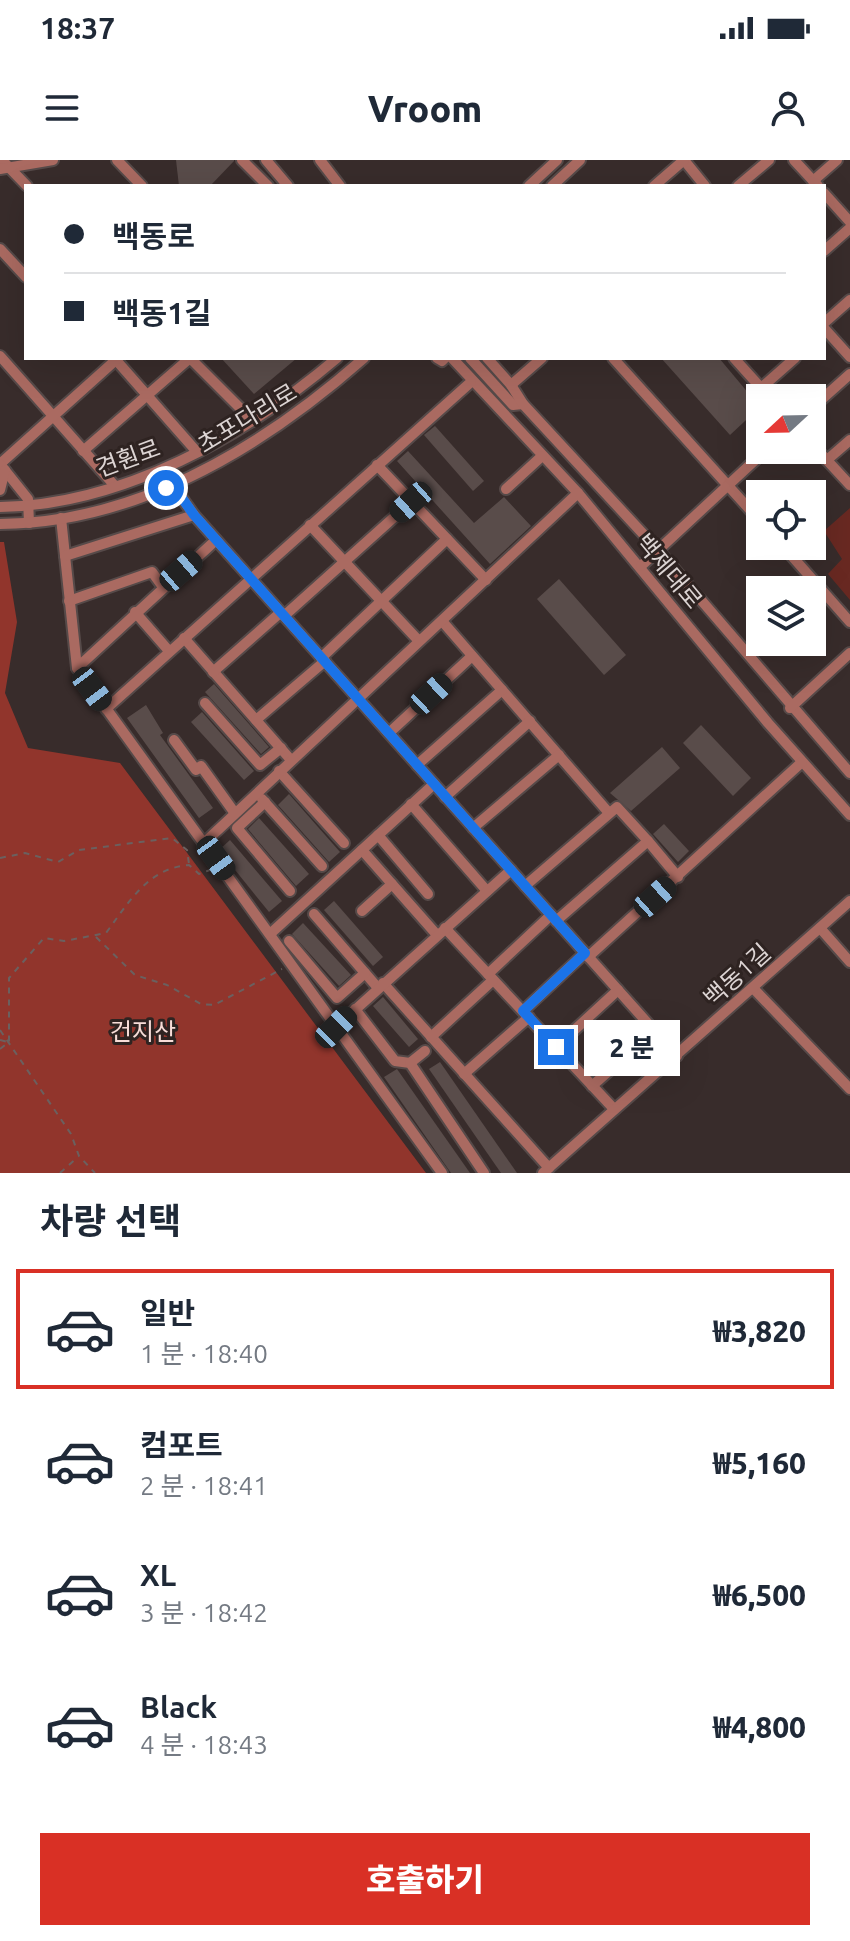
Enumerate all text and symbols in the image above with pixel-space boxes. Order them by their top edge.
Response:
text: 18:37 [40,11,115,45]
icon: menu [40,86,84,130]
icon: person [766,86,810,130]
text: Vroom [368,88,482,129]
text: 백동로 [112,219,195,253]
text: 백동1길 [112,296,212,330]
street label: 초포다리로 [193,378,301,458]
north arrow [746,384,826,464]
map controls [746,384,826,656]
street label: 견훤로 [92,434,164,482]
route start [148,470,184,506]
car [385,477,437,527]
button: locate [746,480,826,560]
street label: 백제대로 [630,528,708,614]
car [155,546,207,596]
button: layers [746,576,826,656]
car [68,663,116,715]
car [405,669,457,719]
car [192,832,240,884]
car [629,872,681,922]
street label: 백동1길 [698,938,776,1012]
car [311,1002,361,1052]
park label: 건지산 [110,1018,176,1045]
callout: 2 분 [584,1019,680,1075]
route end [538,1029,574,1065]
text: 2 분 [610,1033,654,1062]
text: 차량 선택 [40,1200,181,1241]
icon: car [44,1293,116,1365]
text: 일반 [140,1296,195,1330]
text: ₩3,820 [713,1314,806,1348]
text: 1 분 · 18:40 [140,1339,268,1368]
icon: car [44,1425,116,1497]
text: 컴포트 [140,1428,223,1462]
text: ₩5,160 [713,1446,806,1480]
text: 2 분 · 18:41 [140,1471,268,1500]
icon: car [44,1557,116,1629]
text: XL [140,1558,176,1592]
text: ₩6,500 [713,1578,806,1612]
text: 3 분 · 18:42 [140,1598,268,1627]
icon: car [44,1689,116,1761]
text: Black [140,1690,217,1724]
text: ₩4,800 [713,1710,806,1744]
text: 4 분 · 18:43 [140,1730,268,1759]
button: 호출하기 [40,1833,810,1925]

